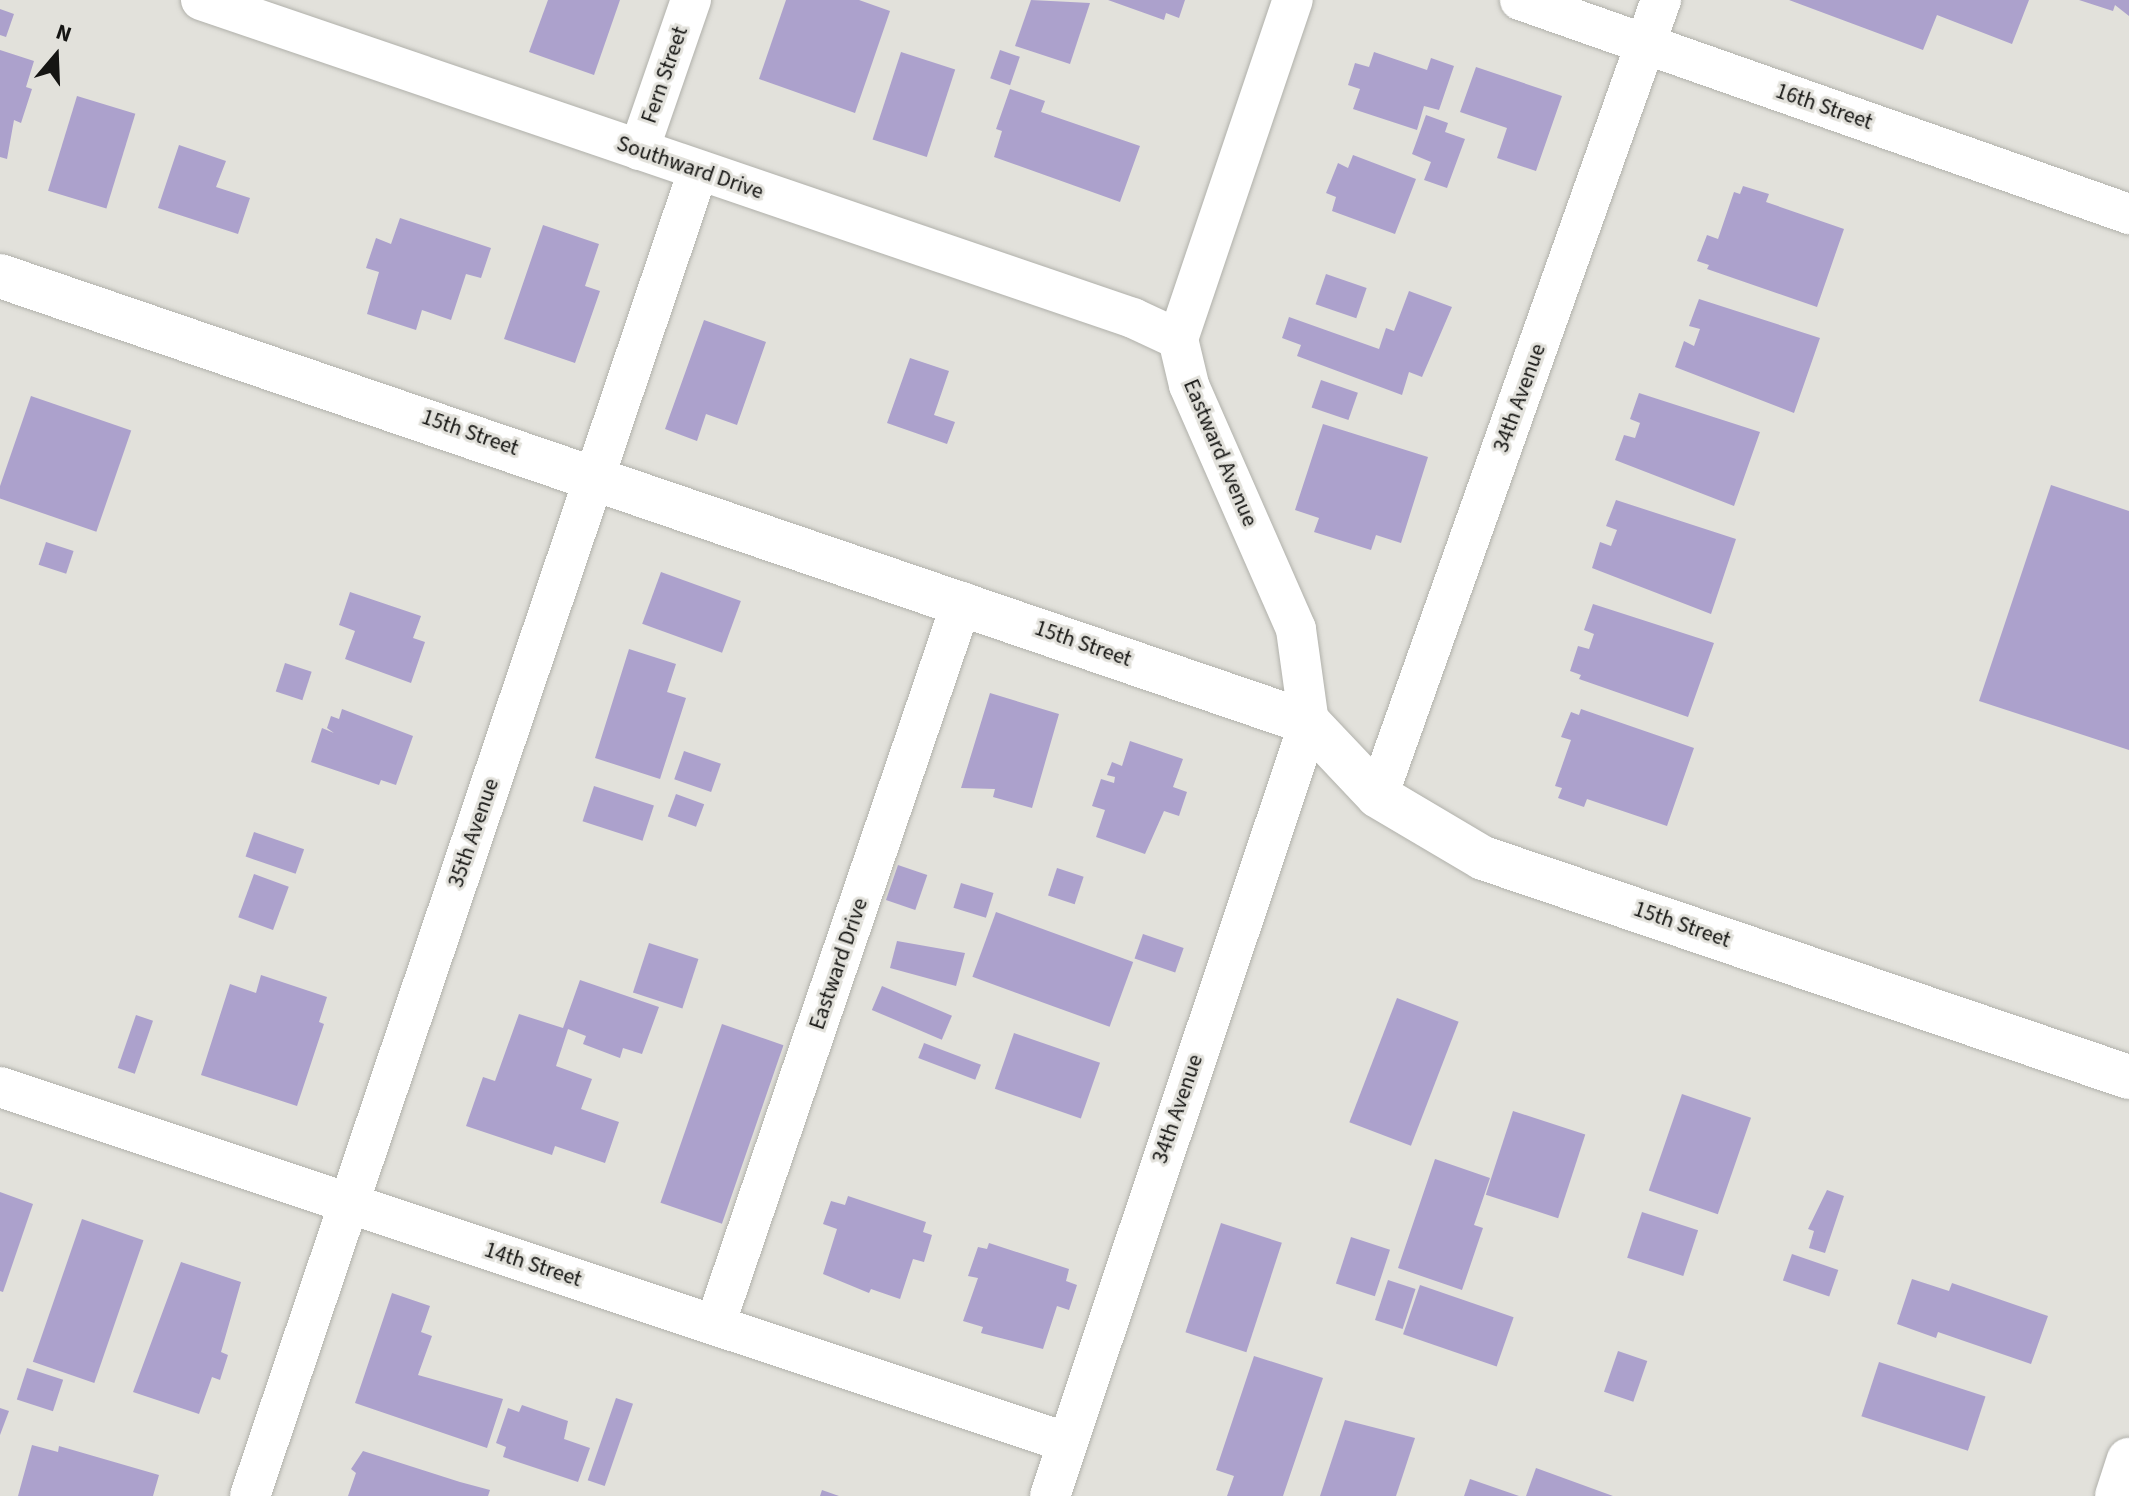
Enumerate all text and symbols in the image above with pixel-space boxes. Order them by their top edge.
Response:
north arrow [16,16,96,96]
text: N [52,16,76,51]
street label: Fern Street [636,23,694,127]
street label: 16th Street [1772,78,1876,136]
street label: Southward Drive [613,131,767,205]
street label: 34th Avenue [1488,340,1552,456]
street label: Eastward Avenue [1177,375,1263,531]
street label: 15th Street [418,404,522,462]
street label: 15th Street [1031,615,1135,673]
street label: 35th Avenue [443,775,505,891]
street label: Eastward Drive [804,895,874,1033]
street label: 15th Street [1630,896,1734,954]
street label: 34th Avenue [1147,1051,1209,1167]
street label: 14th Street [481,1237,585,1293]

